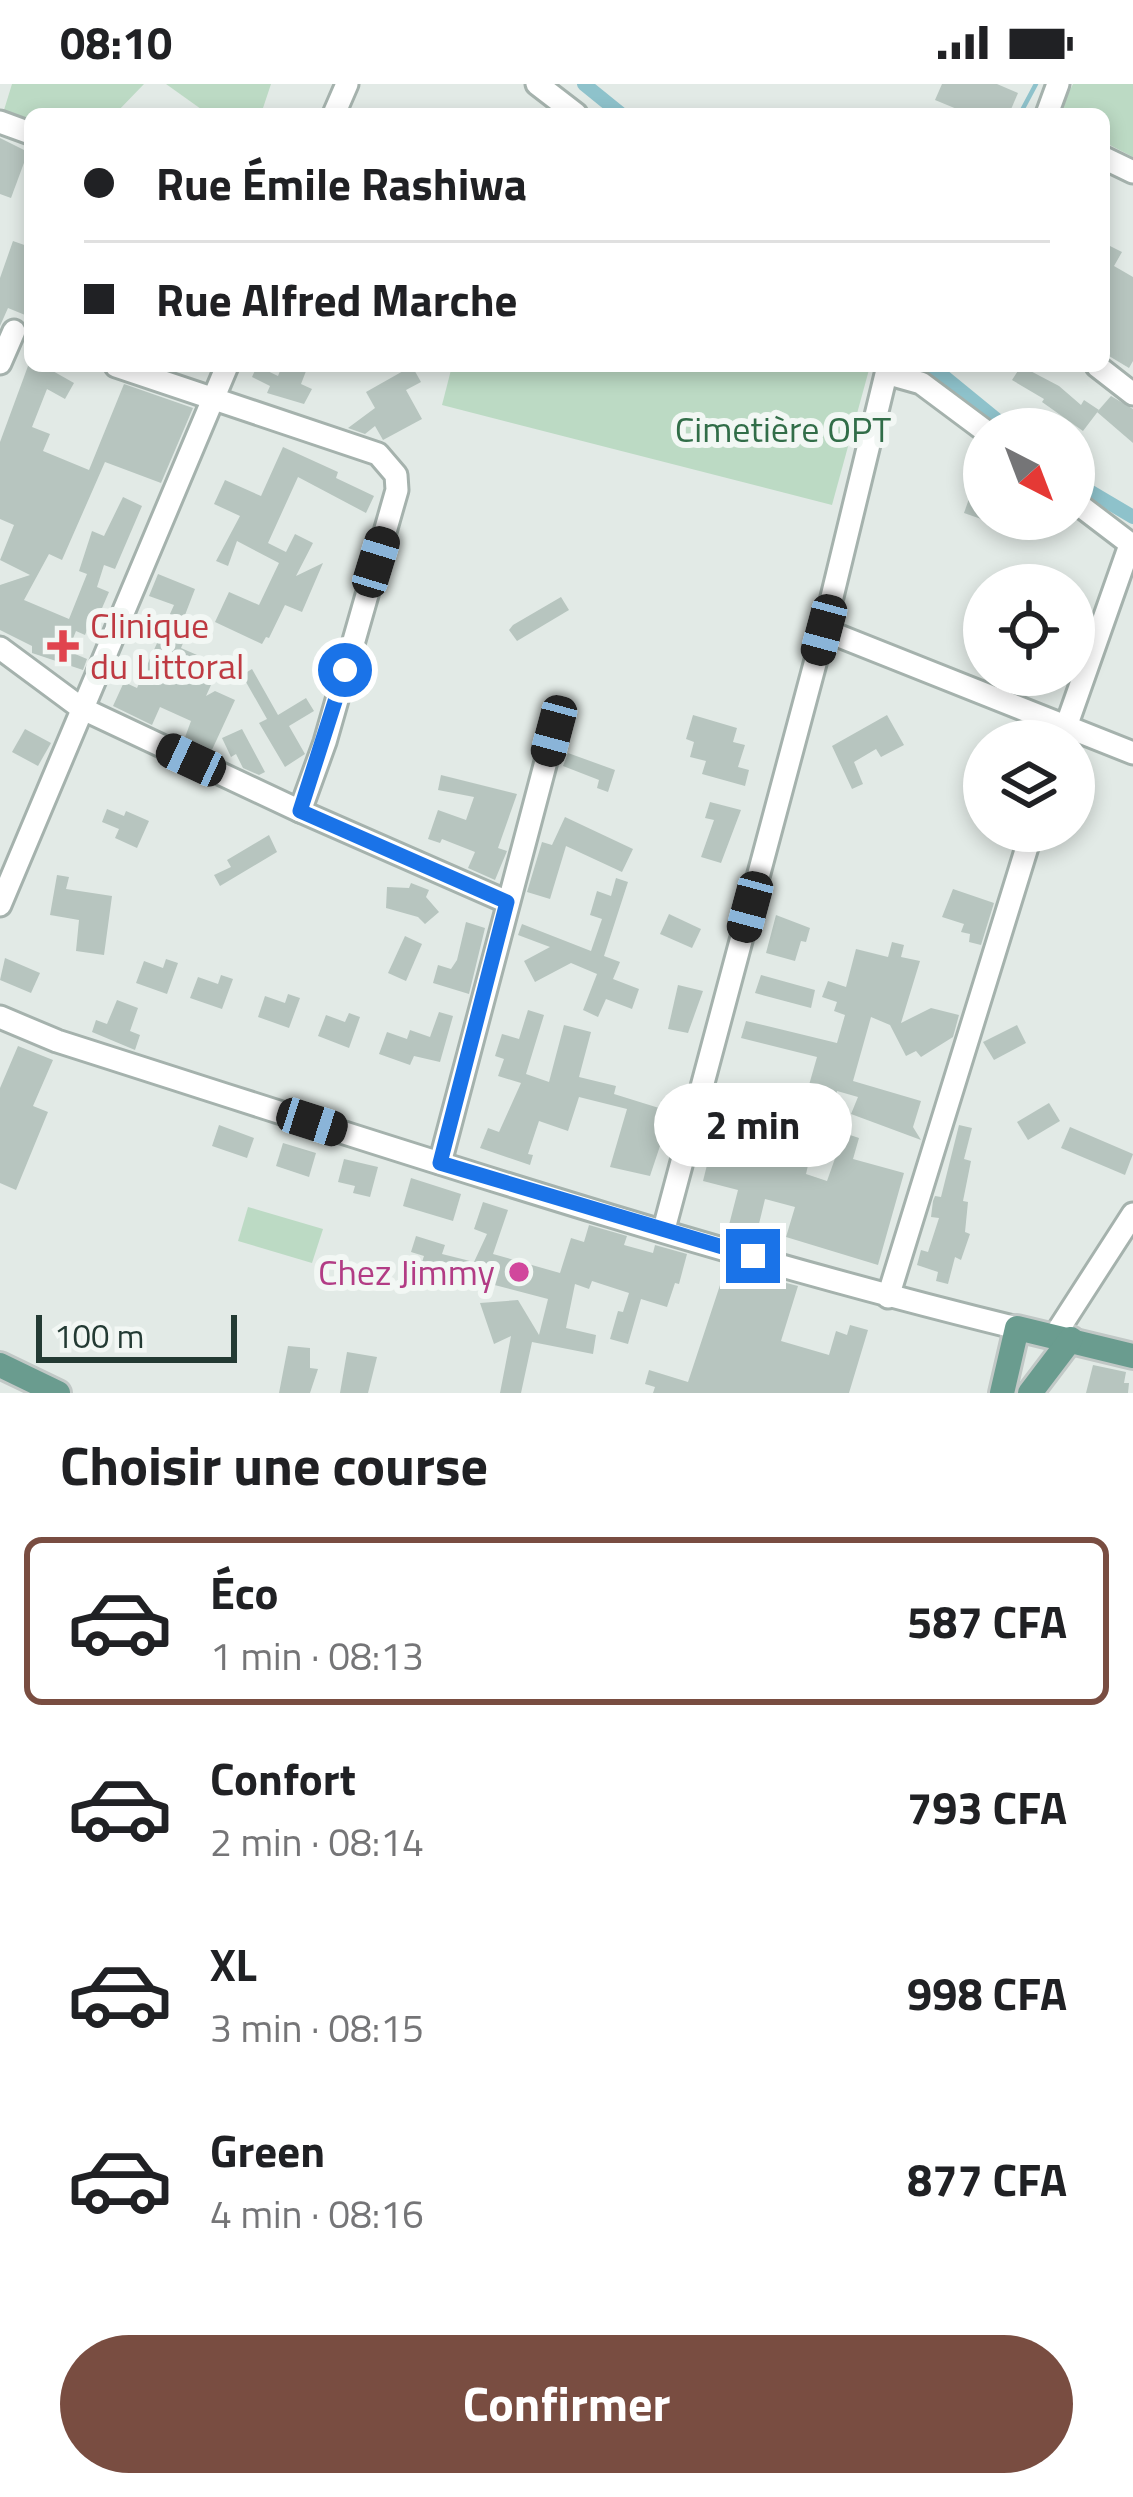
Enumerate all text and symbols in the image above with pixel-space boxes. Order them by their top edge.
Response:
text: 08:10 [60,8,172,76]
text: Rue Émile Rashiwa [156,149,527,217]
text: Rue Alfred Marche [156,265,518,333]
park label: Cimetière OPT [675,401,891,456]
north arrow [963,408,1095,540]
map controls [963,408,1095,852]
car [348,522,404,602]
button: locate [963,564,1095,696]
car [797,591,851,669]
place label: Clinique du Littoral [90,597,244,693]
marker: Clinique du Littoral [47,630,79,662]
route start [318,643,372,697]
car [527,692,581,770]
button: layers [963,720,1095,852]
car [151,728,231,792]
car [723,868,777,946]
callout: 2 min [654,1082,852,1166]
car [272,1094,352,1150]
text: 2 min [706,1095,800,1154]
route end [726,1229,780,1283]
place label: Chez Jimmy [318,1244,495,1299]
marker: Chez Jimmy [506,1259,532,1285]
scale bar [36,1309,237,1362]
text: 100 m [54,1311,144,1361]
text: Choisir une course [60,1424,488,1506]
text: Éco [210,1558,279,1626]
icon: car [66,1567,174,1675]
text: 587 CFA [907,1587,1067,1655]
text: 1 min · 08:13 [210,1626,424,1685]
text: Confort [210,1744,356,1812]
icon: car [66,1753,174,1861]
text: 793 CFA [907,1773,1067,1841]
text: 2 min · 08:14 [210,1812,424,1871]
text: XL [210,1930,257,1998]
icon: car [66,1939,174,2047]
text: 998 CFA [907,1959,1067,2027]
text: 3 min · 08:15 [210,1998,424,2057]
text: Green [210,2116,325,2184]
icon: car [66,2125,174,2233]
text: 877 CFA [907,2145,1067,2213]
text: 4 min · 08:16 [210,2184,424,2243]
button: Confirmer [60,2335,1073,2473]

